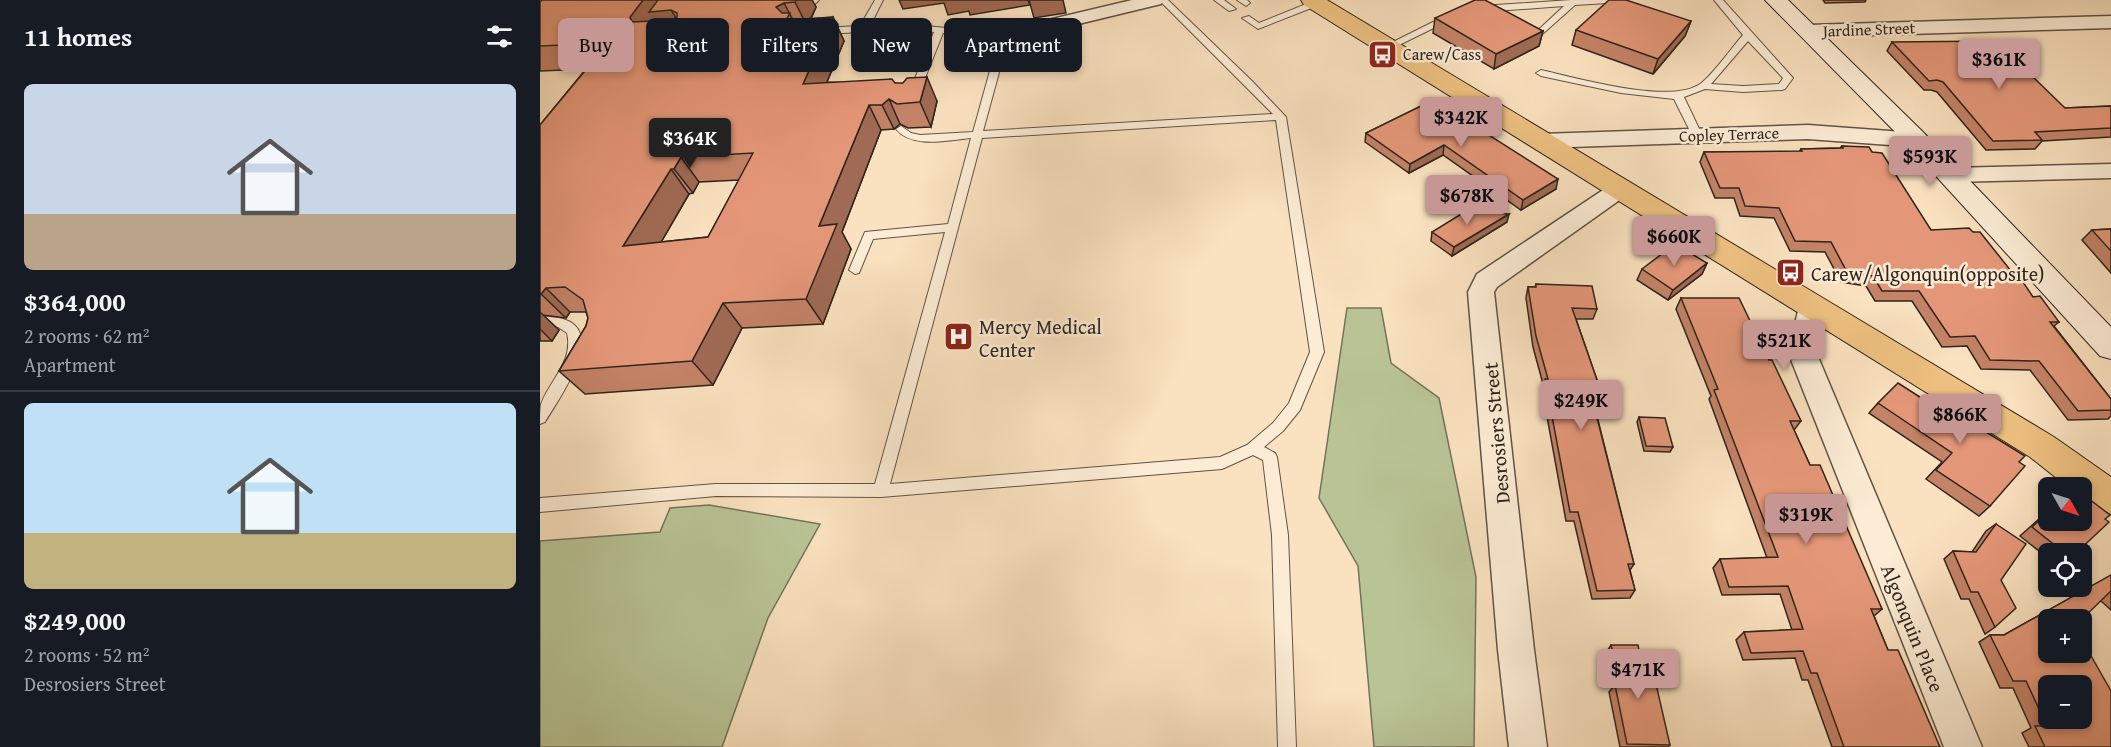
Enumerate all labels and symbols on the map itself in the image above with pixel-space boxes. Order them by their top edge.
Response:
street label: Jardine Street [1820,15,1916,43]
bus stop icon: Carew/Cass [1366,38,1398,70]
pin: $361K [1957,39,2041,90]
place label: Carew/Cass [1403,42,1481,66]
pin: $342K [1419,97,1503,148]
pin: $364K [648,118,732,169]
street label: Copley Terrace [1679,120,1779,148]
pin: $593K [1888,136,1972,187]
pin: $678K [1425,175,1509,226]
pin: $660K [1632,216,1716,267]
bus stop icon: Carew/Algonquin(opposite) [1774,257,1806,289]
place label: Carew/Algonquin(opposite) [1811,259,2044,288]
place label: Mercy Medical Center [979,312,1102,364]
pin: $521K [1742,320,1826,371]
hospital icon: Mercy Medical Center [942,321,974,353]
street label: Desrosiers Street [1475,361,1517,505]
pin: $249K [1539,380,1623,431]
pin: $866K [1918,394,2002,445]
north arrow [2038,477,2092,531]
pin: $319K [1764,494,1848,545]
street label: Algonquin Place [1874,560,1952,696]
pin: $471K [1596,649,1680,700]

